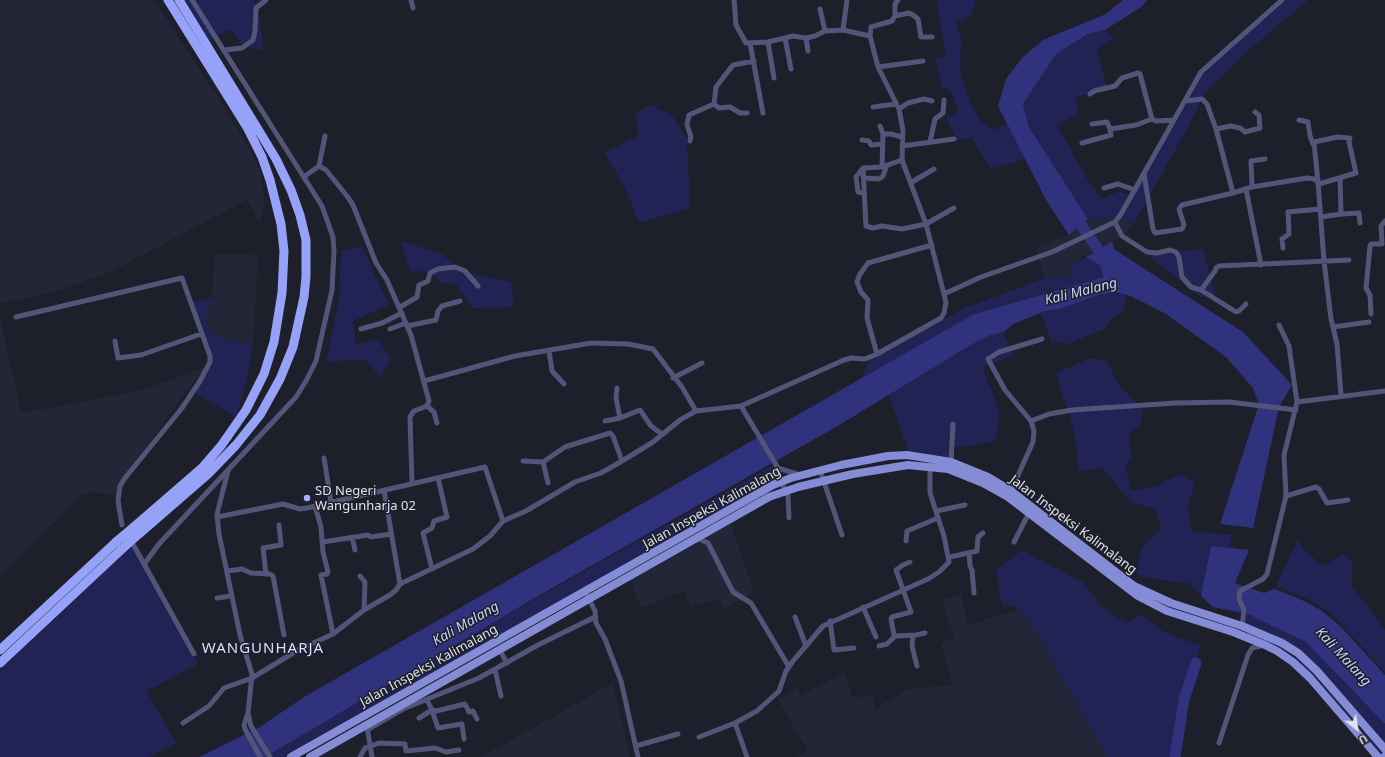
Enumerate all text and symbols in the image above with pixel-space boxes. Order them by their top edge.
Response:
water label: Kali Malang [1043,275,1119,309]
street label: Jalan Inspeksi Kalimalang [640,464,784,552]
street label: Jalan Inspeksi Kalimalang [1006,472,1140,578]
place label: SD Negeri Wangunharja 02 [315,483,416,514]
marker: SD Negeri Wangunharja 02 [302,493,312,503]
water label: Kali Malang [430,598,502,650]
street label: Jalan Inspeksi Kalimalang [357,622,501,710]
water label: Kali Malang [1312,624,1374,690]
district label: WANGUNHARJA [202,640,324,658]
north arrow [1337,709,1377,749]
text: U [1356,731,1371,748]

